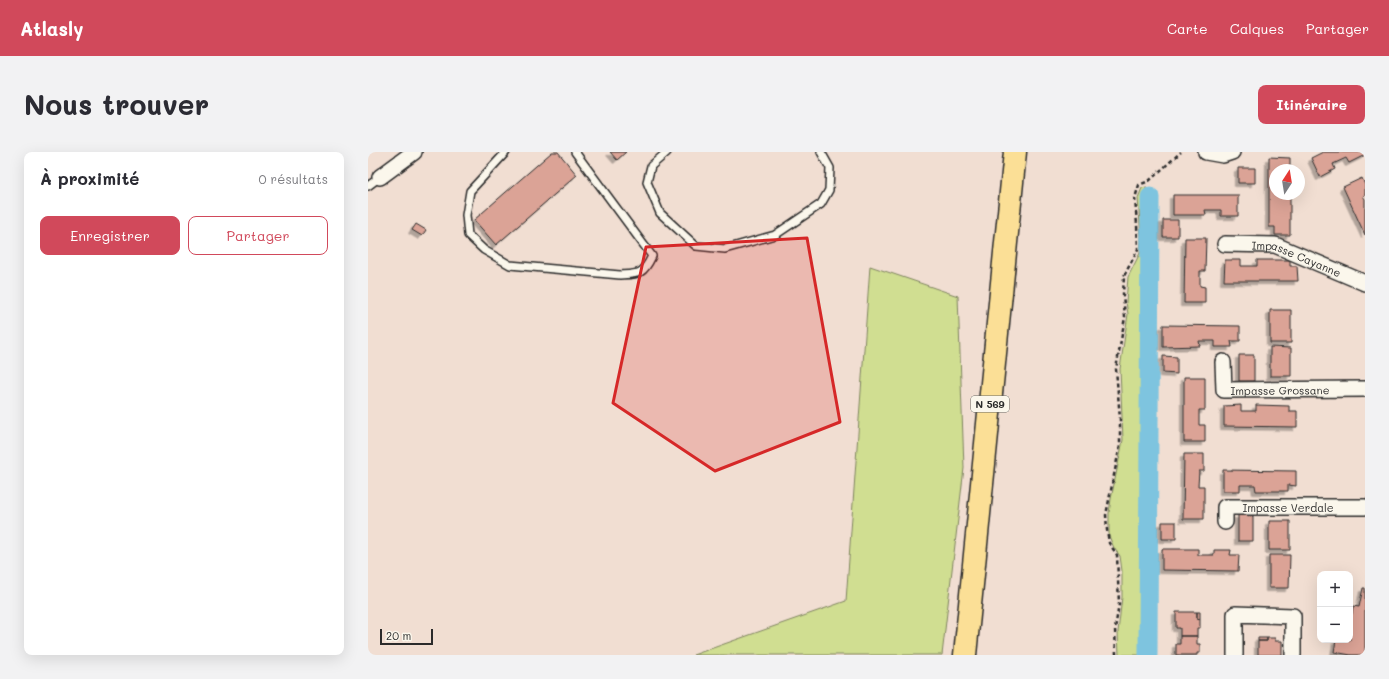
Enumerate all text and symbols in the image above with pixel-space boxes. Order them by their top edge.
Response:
text: Atlasly [20,16,83,41]
text: Carte [1167,19,1208,38]
text: Calques [1230,19,1284,38]
text: Partager [1306,19,1369,38]
button: Itinéraire [1258,85,1365,124]
text: Nous trouver [24,86,209,122]
north arrow [1269,164,1305,200]
text: À proximité [40,167,139,189]
text: 0 résultats [258,170,328,187]
button: Enregistrer [40,216,180,255]
button: Partager [188,216,328,255]
street label: Impasse Cayanne [1252,237,1344,280]
street label: Impasse Grossane [1230,382,1330,397]
road number: N 569 [971,396,1009,412]
street label: Impasse Verdale [1242,500,1334,515]
map controls [1317,571,1353,643]
button: + [1317,571,1353,607]
button: − [1317,607,1353,643]
scale bar [380,627,433,646]
text: 20 m [386,628,411,643]

